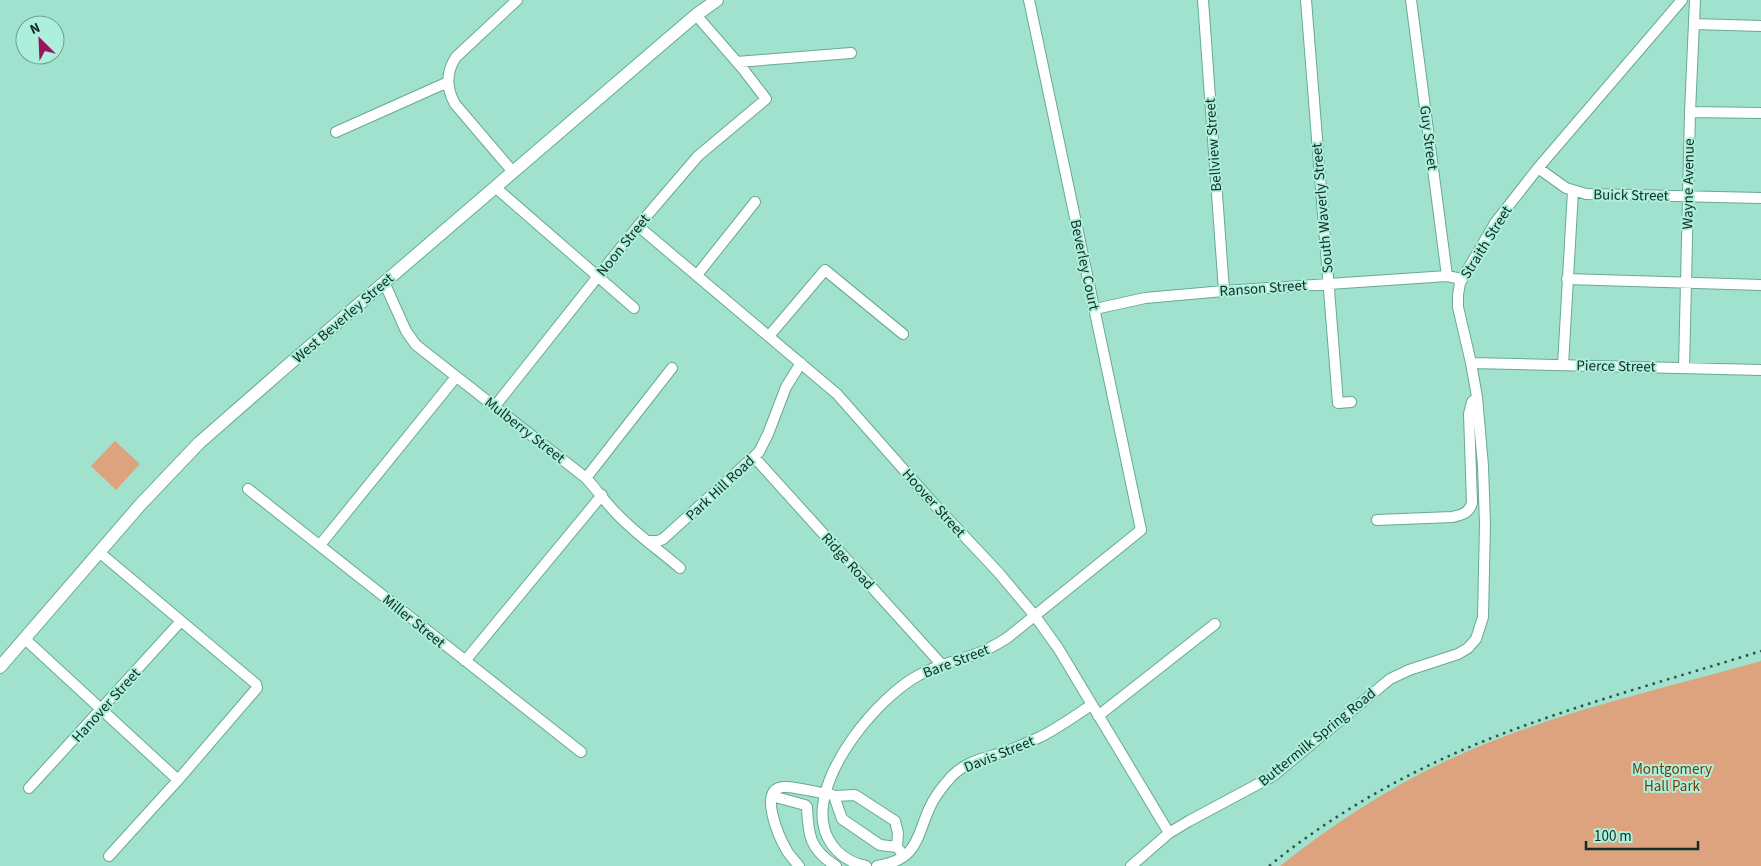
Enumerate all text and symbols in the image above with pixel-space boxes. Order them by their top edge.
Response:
north arrow [15,15,65,65]
text: N [27,18,43,40]
street label: Bellview Street [1200,98,1227,192]
street label: Guy Street [1414,105,1443,172]
street label: Wayne Avenue [1677,138,1700,230]
street label: South Waverly Street [1306,142,1339,274]
street label: Buick Street [1593,184,1669,207]
street label: Straith Street [1456,202,1517,283]
street label: Noon Street [592,210,655,281]
street label: Beverley Court [1065,218,1104,312]
street label: West Beverley Street [288,268,399,368]
street label: Ranson Street [1219,275,1307,302]
street label: Pierce Street [1576,355,1656,378]
street label: Mulberry Street [480,392,569,469]
street label: Park Hill Road [681,451,759,526]
street label: Hoover Street [897,464,970,542]
street label: Ridge Road [816,528,879,595]
street label: Miller Street [378,589,450,653]
street label: Bare Street [920,639,992,684]
street label: Hanover Street [67,663,146,747]
street label: Buttermilk Spring Road [1254,683,1381,791]
street label: Davis Street [961,731,1038,778]
park label: Montgomery Hall Park [1632,759,1712,797]
scale bar [1586,818,1698,850]
text: 100 m [1594,826,1632,847]

